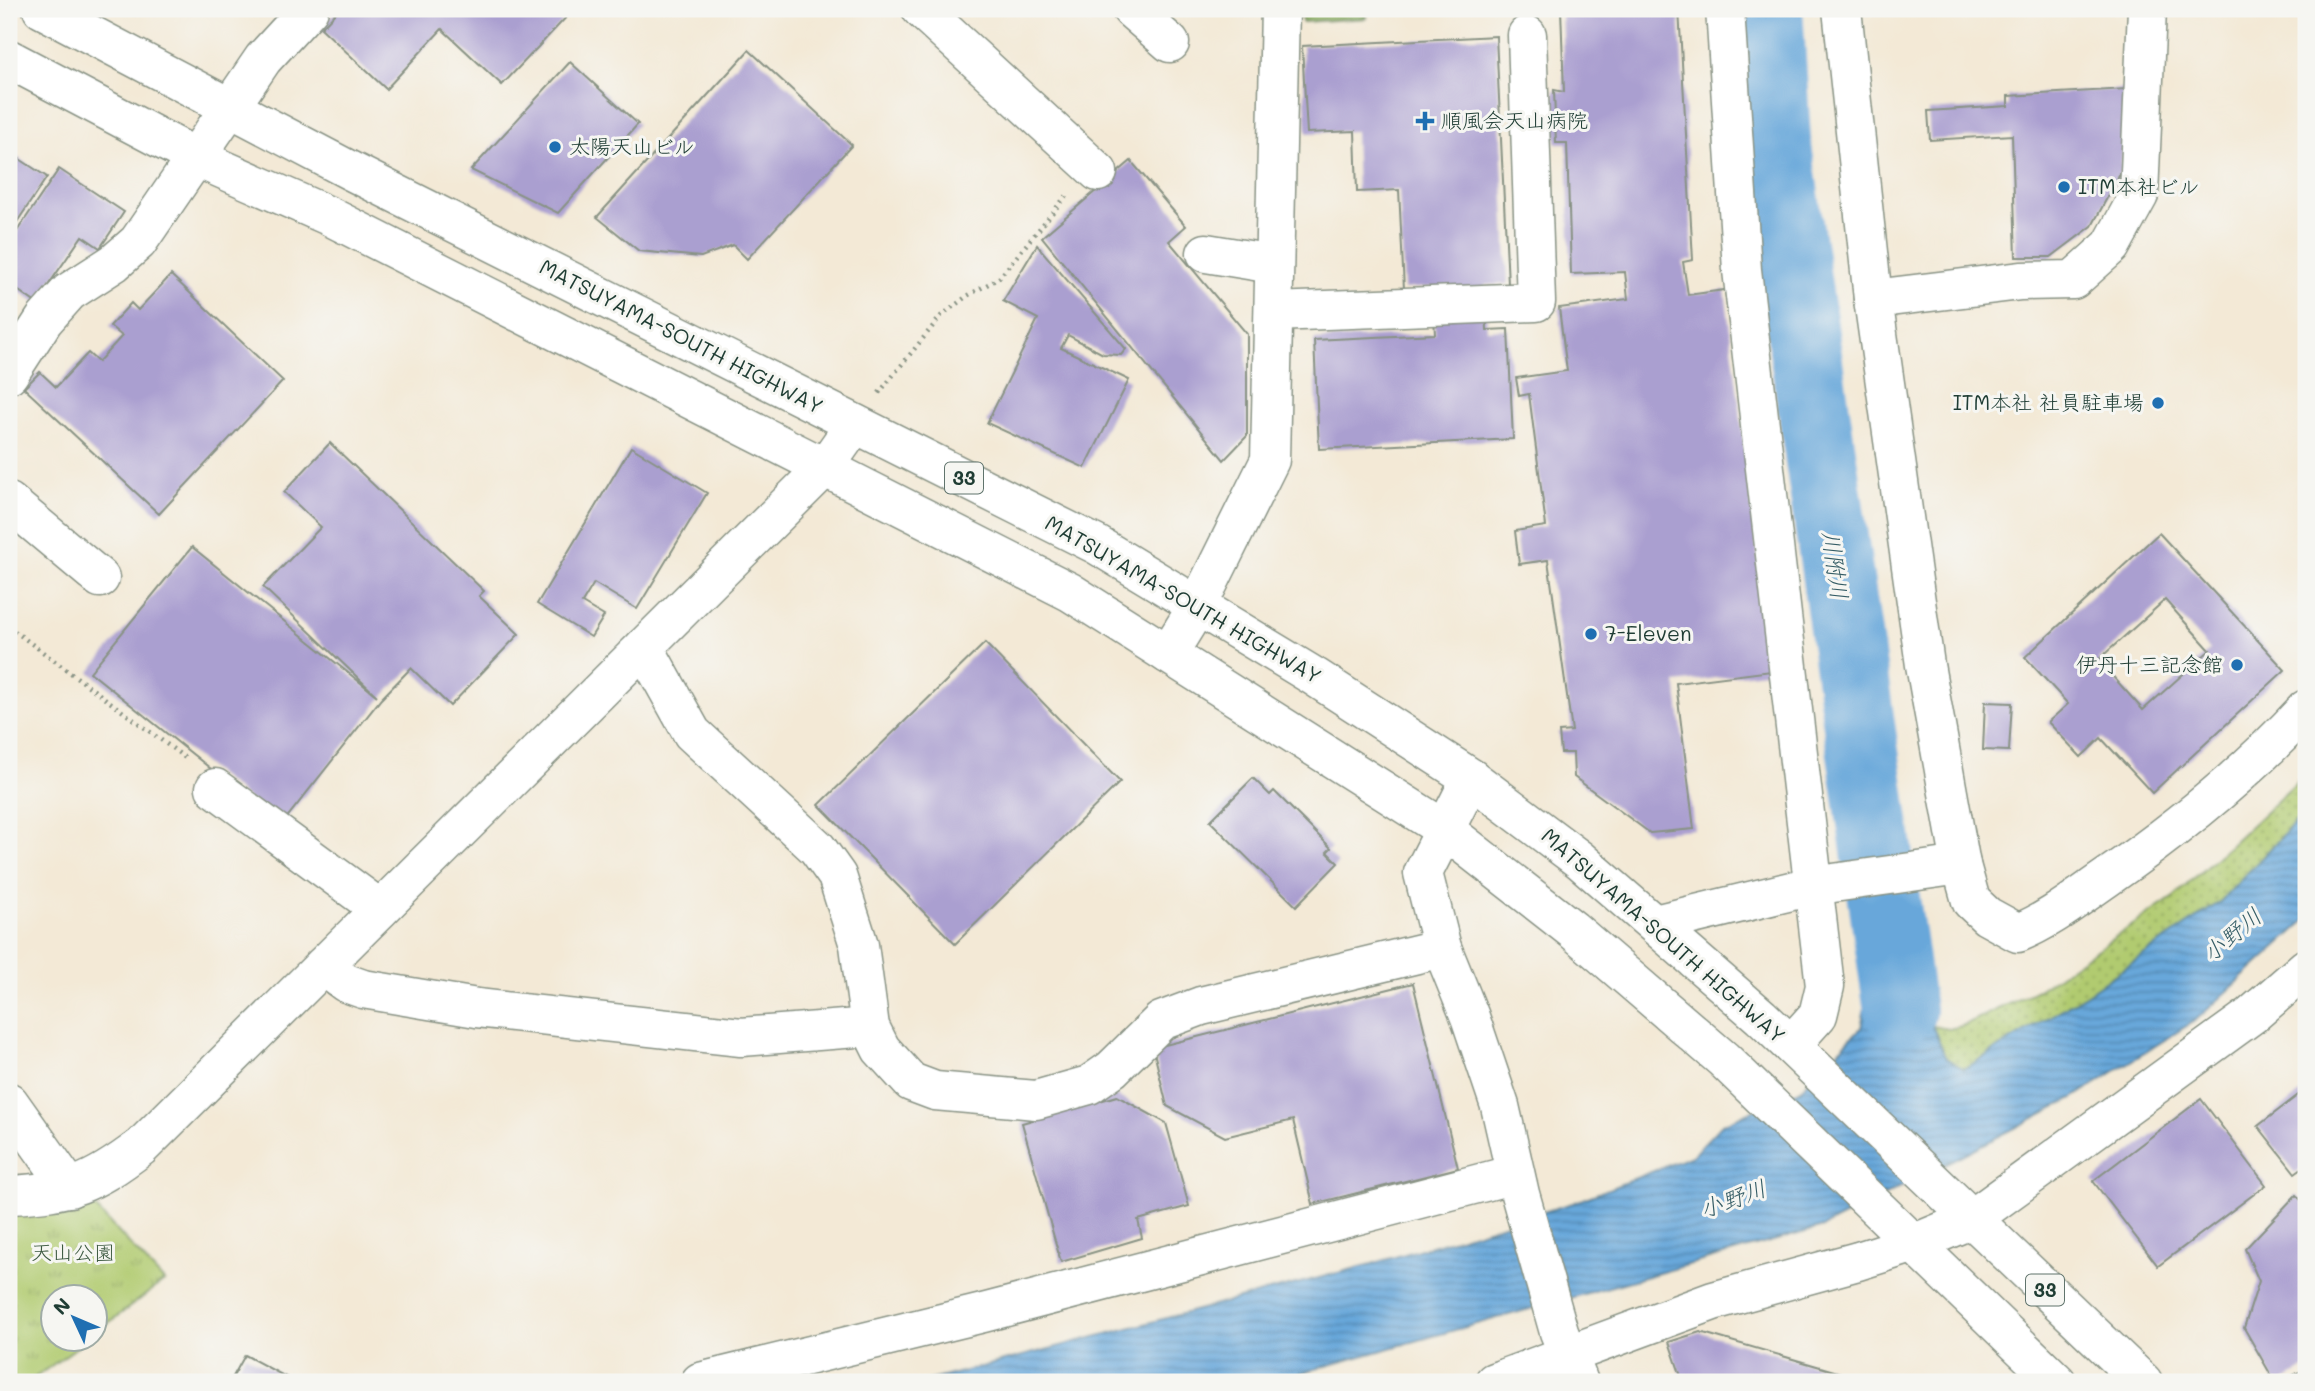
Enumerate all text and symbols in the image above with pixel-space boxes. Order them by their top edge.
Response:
place label: 順風会天山病院 [1441,106,1588,133]
marker: 順風会天山病院 [1415,111,1435,131]
place label: 太陽天山ビル [569,132,695,159]
marker: 太陽天山ビル [547,139,563,155]
place label: ITM本社ビル [2078,172,2199,199]
marker: ITM本社ビル [2056,179,2072,195]
street label: MATSUYAMA-SOUTH HIGHWAY [535,252,828,419]
place label: ITM本社 社員駐車場 [1953,388,2144,415]
marker: ITM本社 社員駐車場 [2150,395,2166,411]
road number: 33 [945,463,983,494]
street label: MATSUYAMA-SOUTH HIGHWAY [1041,508,1327,689]
water label: 川附川 [1816,529,1856,601]
place label: 7-Eleven [1605,619,1692,646]
marker: 7-Eleven [1583,626,1599,642]
place label: 伊丹十三記念館 [2076,650,2223,677]
marker: 伊丹十三記念館 [2229,657,2245,673]
street label: MATSUYAMA-SOUTH HIGHWAY [1536,822,1792,1048]
water label: 小野川 [2195,901,2267,968]
water label: 小野川 [1695,1172,1770,1224]
park label: 天山公園 [31,1238,115,1265]
road number: 33 [2026,1274,2064,1306]
north arrow [38,1282,108,1352]
text: N [47,1292,75,1320]

